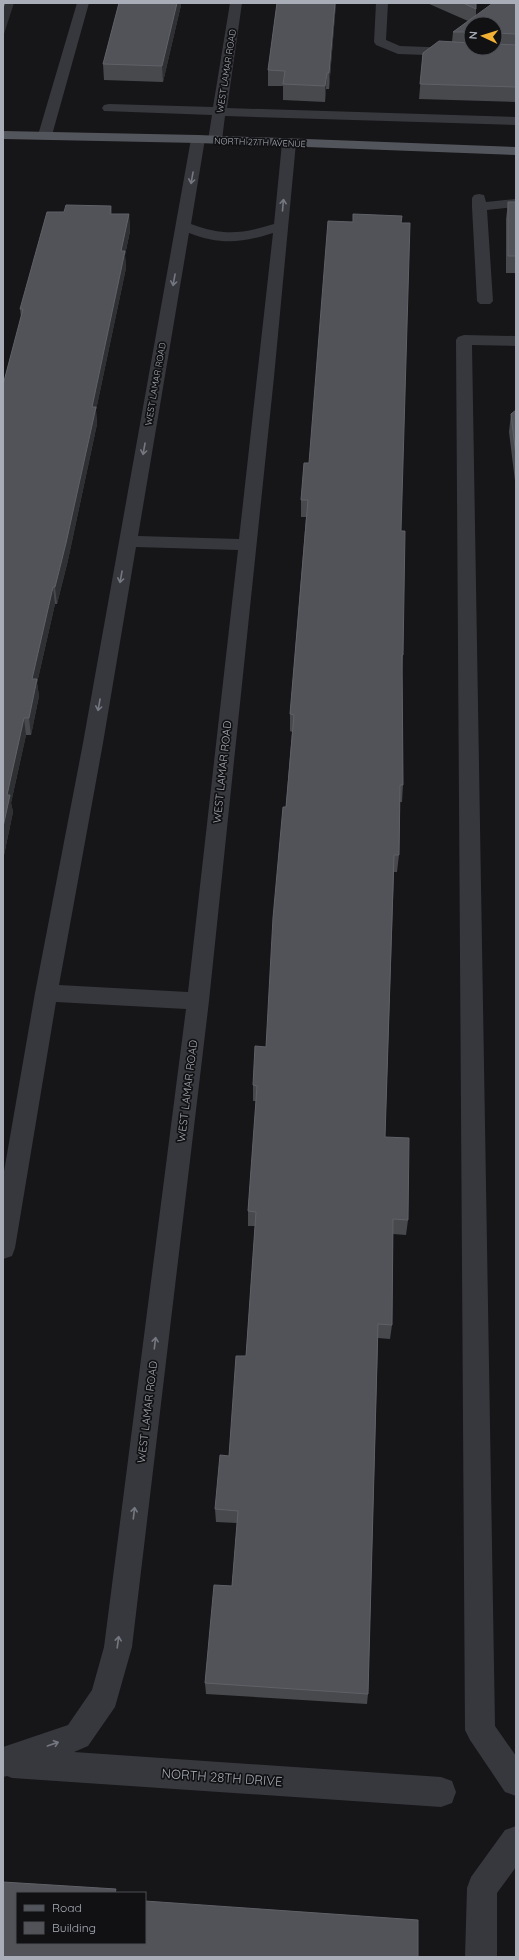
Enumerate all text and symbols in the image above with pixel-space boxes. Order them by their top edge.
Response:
north arrow [463,16,503,56]
street label: WEST LAMAR ROAD [214,28,238,113]
text: N [466,31,480,40]
street label: NORTH 27TH AVENUE [214,135,306,149]
one-way arrow [188,171,196,184]
one-way arrow [279,199,287,212]
one-way arrow [170,273,178,286]
street label: WEST LAMAR ROAD [142,341,168,426]
one-way arrow [139,442,147,455]
one-way arrow [117,570,125,583]
one-way arrow [95,698,103,711]
street label: WEST LAMAR ROAD [210,720,234,824]
street label: WEST LAMAR ROAD [174,1039,200,1143]
one-way arrow [151,1337,159,1350]
street label: WEST LAMAR ROAD [134,1360,160,1464]
one-way arrow [130,1507,138,1520]
one-way arrow [114,1636,122,1649]
one-way arrow [47,1740,59,1748]
street label: NORTH 28TH DRIVE [161,1765,283,1789]
legend [16,1892,146,1944]
text: Road [52,1900,82,1915]
text: Building [52,1920,96,1935]

